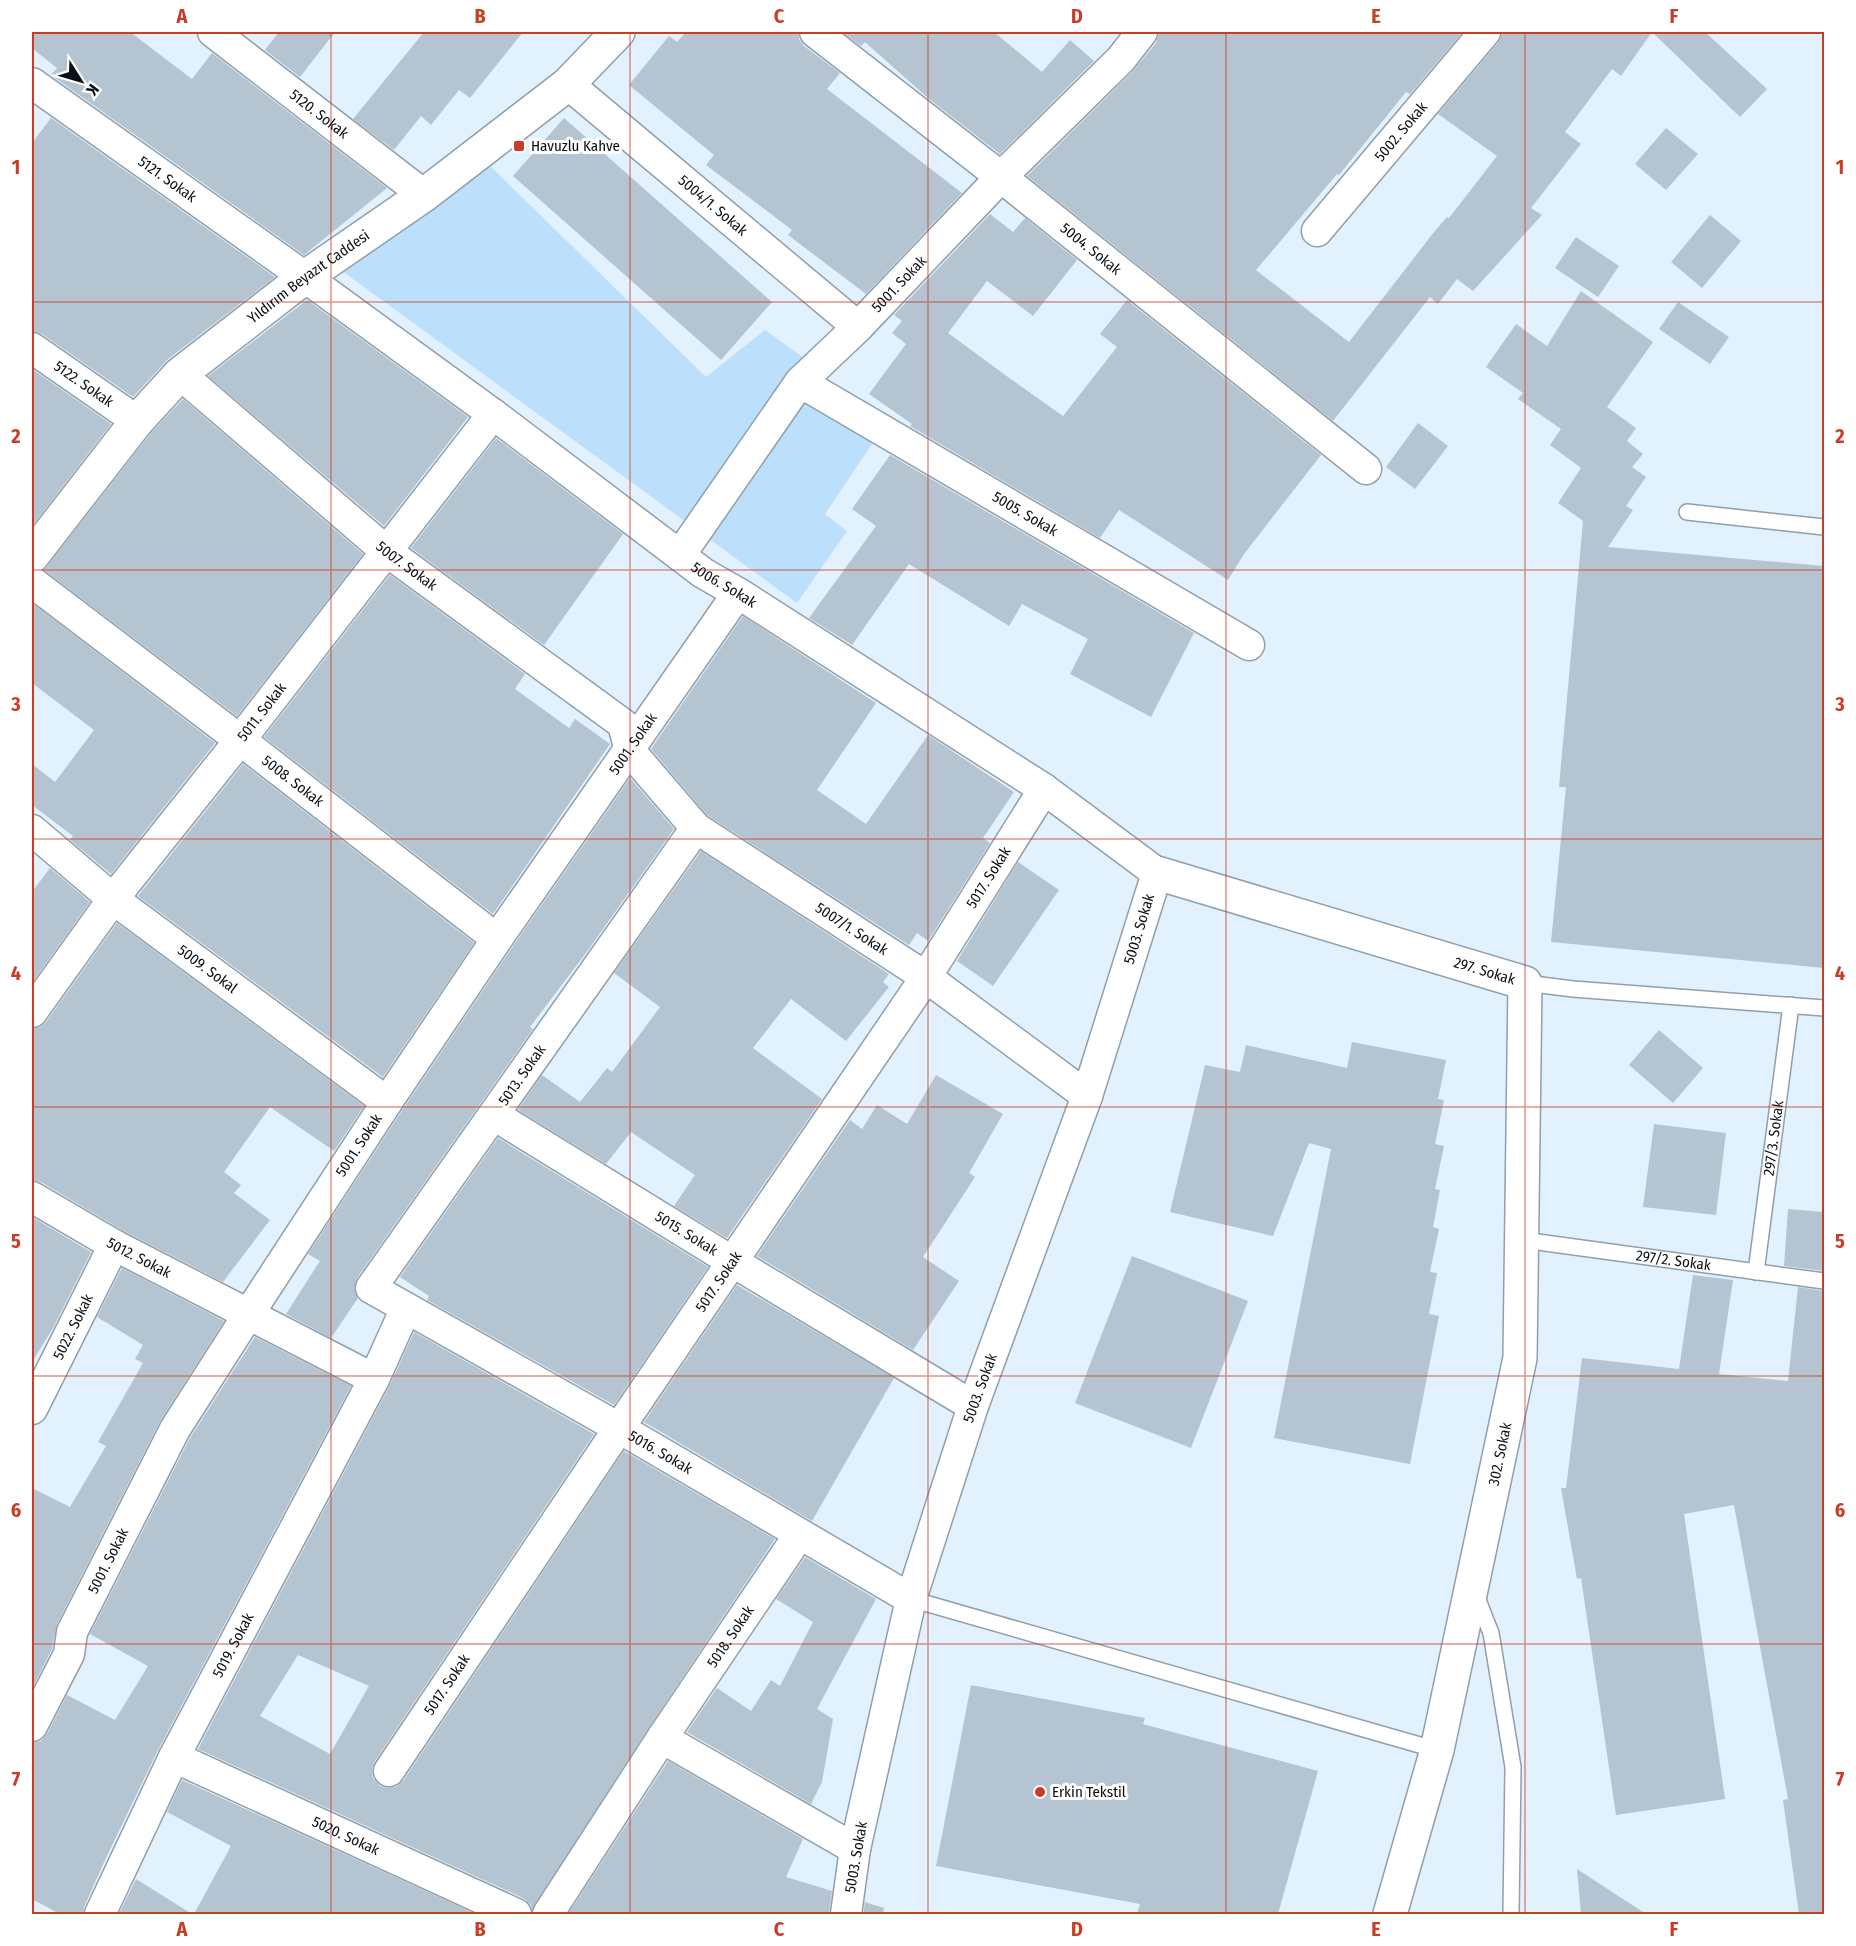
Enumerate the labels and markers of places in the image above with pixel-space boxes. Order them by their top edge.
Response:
place label: Havuzlu Kahve [531,137,620,155]
marker: Havuzlu Kahve [512,139,526,153]
place label: Erkin Tekstil [1052,1783,1126,1801]
marker: Erkin Tekstil [1033,1785,1047,1799]

